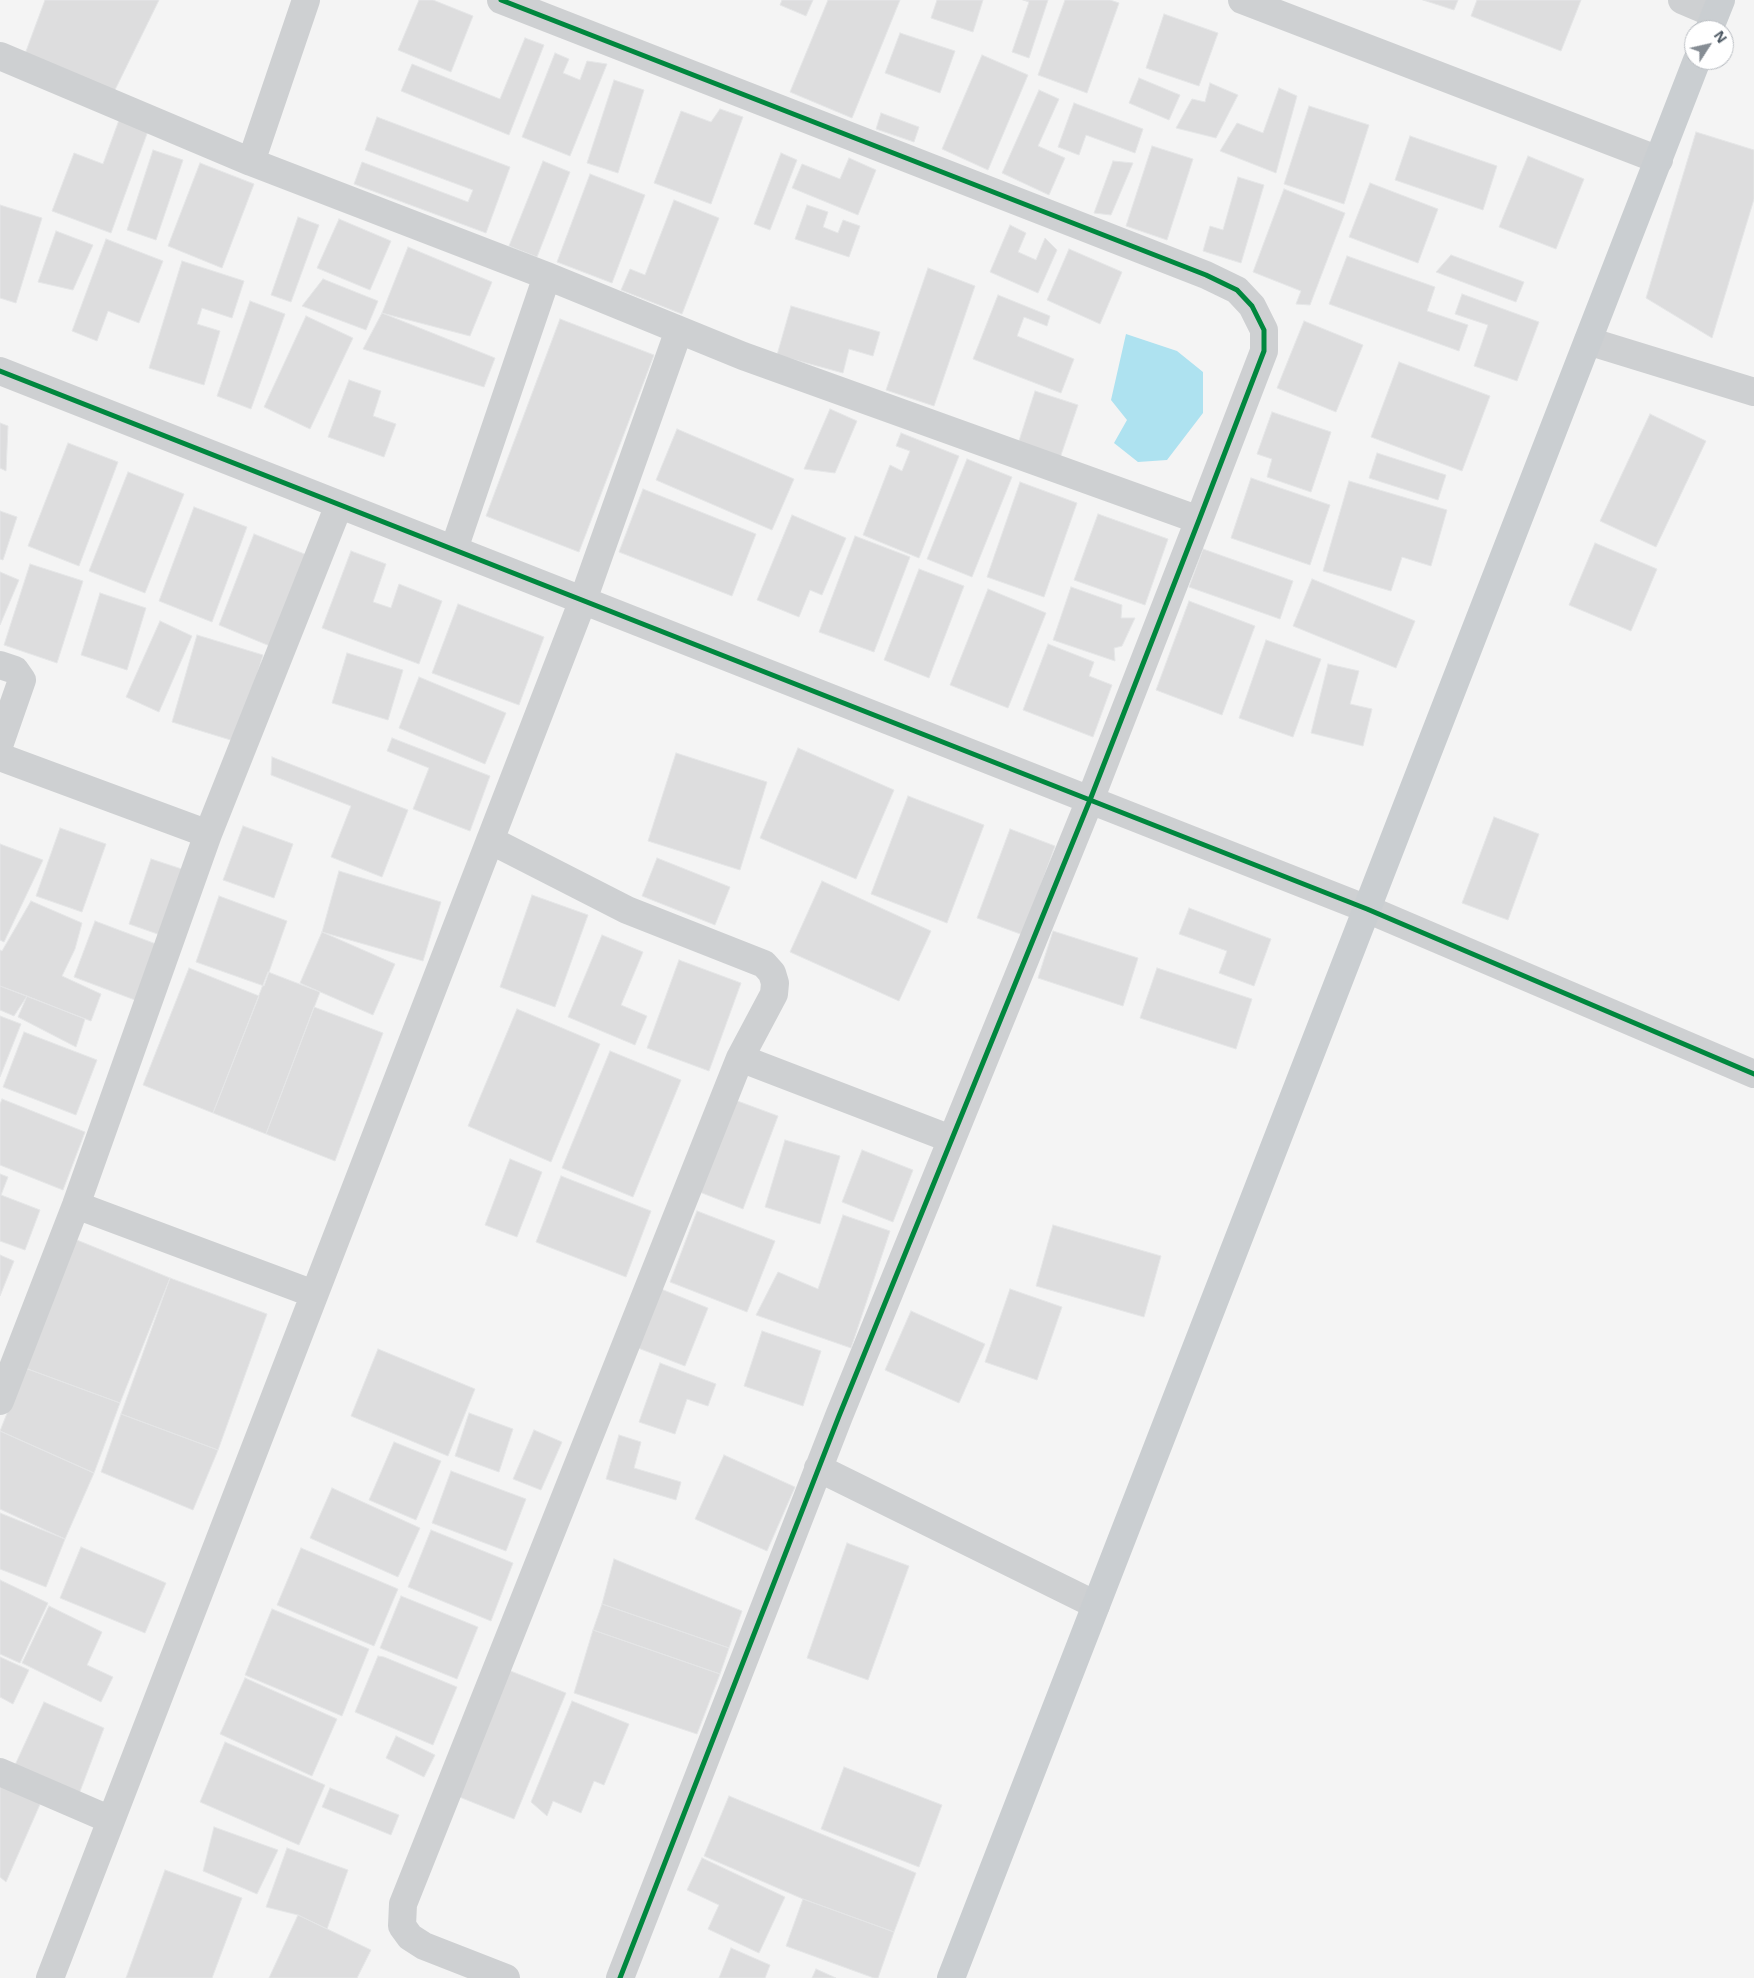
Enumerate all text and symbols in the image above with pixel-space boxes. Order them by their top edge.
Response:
north arrow [1684,20,1734,70]
text: N [1710,27,1732,47]

